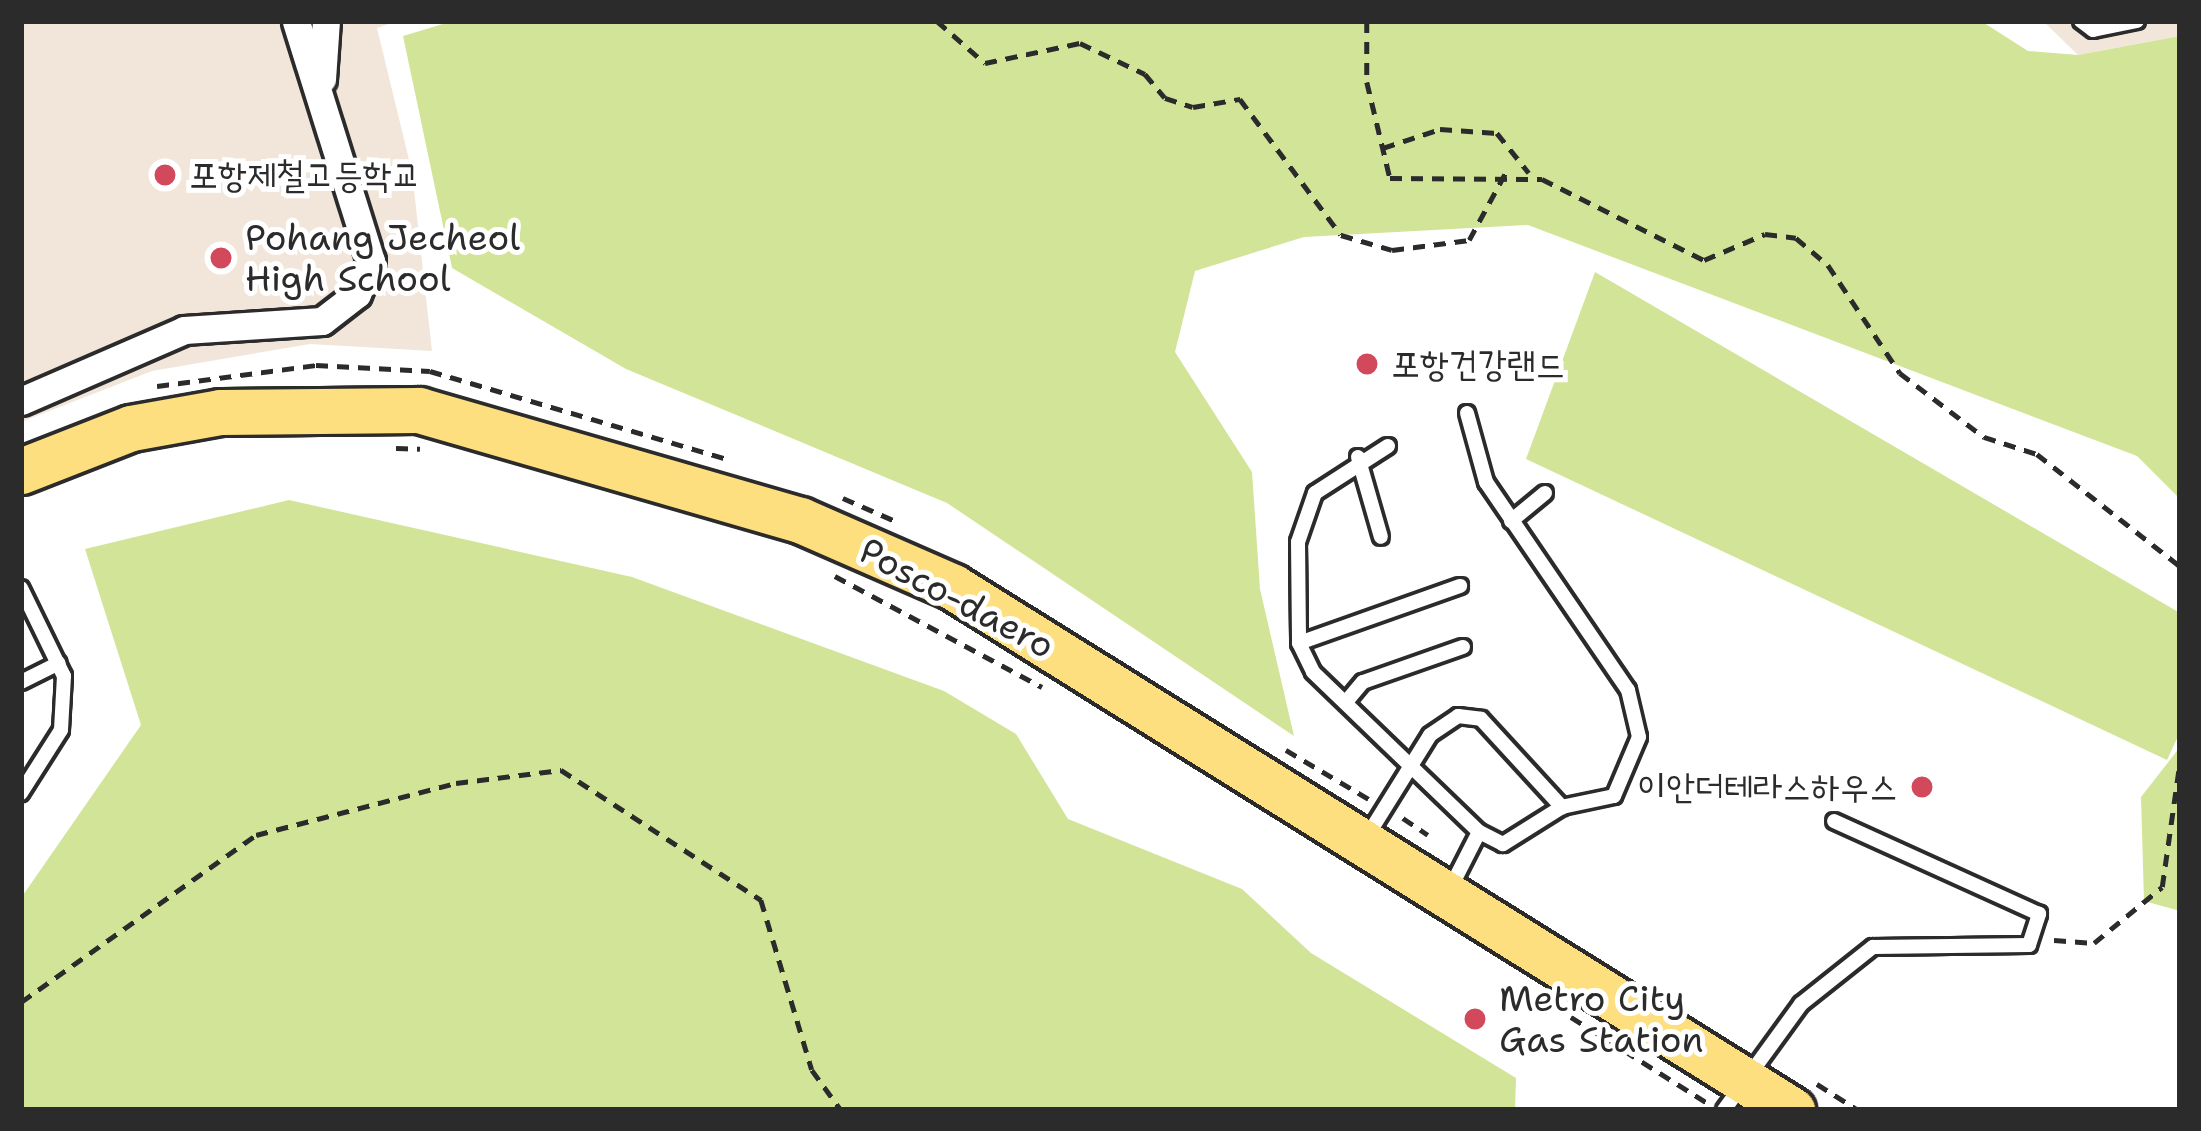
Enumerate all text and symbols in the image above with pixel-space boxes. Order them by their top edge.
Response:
place label: 포항제철고등학교 [189,153,421,197]
marker: 포항제철고등학교 [152,162,178,188]
place label: Pohang Jecheol High School [245,215,520,300]
marker: Pohang Jecheol High School [208,245,234,271]
place label: 포항건강랜드 [1391,342,1565,386]
marker: 포항건강랜드 [1354,351,1380,377]
street label: Posco-daero [852,529,1062,667]
place label: 이안더테라스하우스 [1637,765,1898,809]
marker: 이안더테라스하우스 [1909,774,1935,800]
place label: Metro City Gas Station [1499,976,1704,1061]
marker: Metro City Gas Station [1462,1006,1488,1032]

